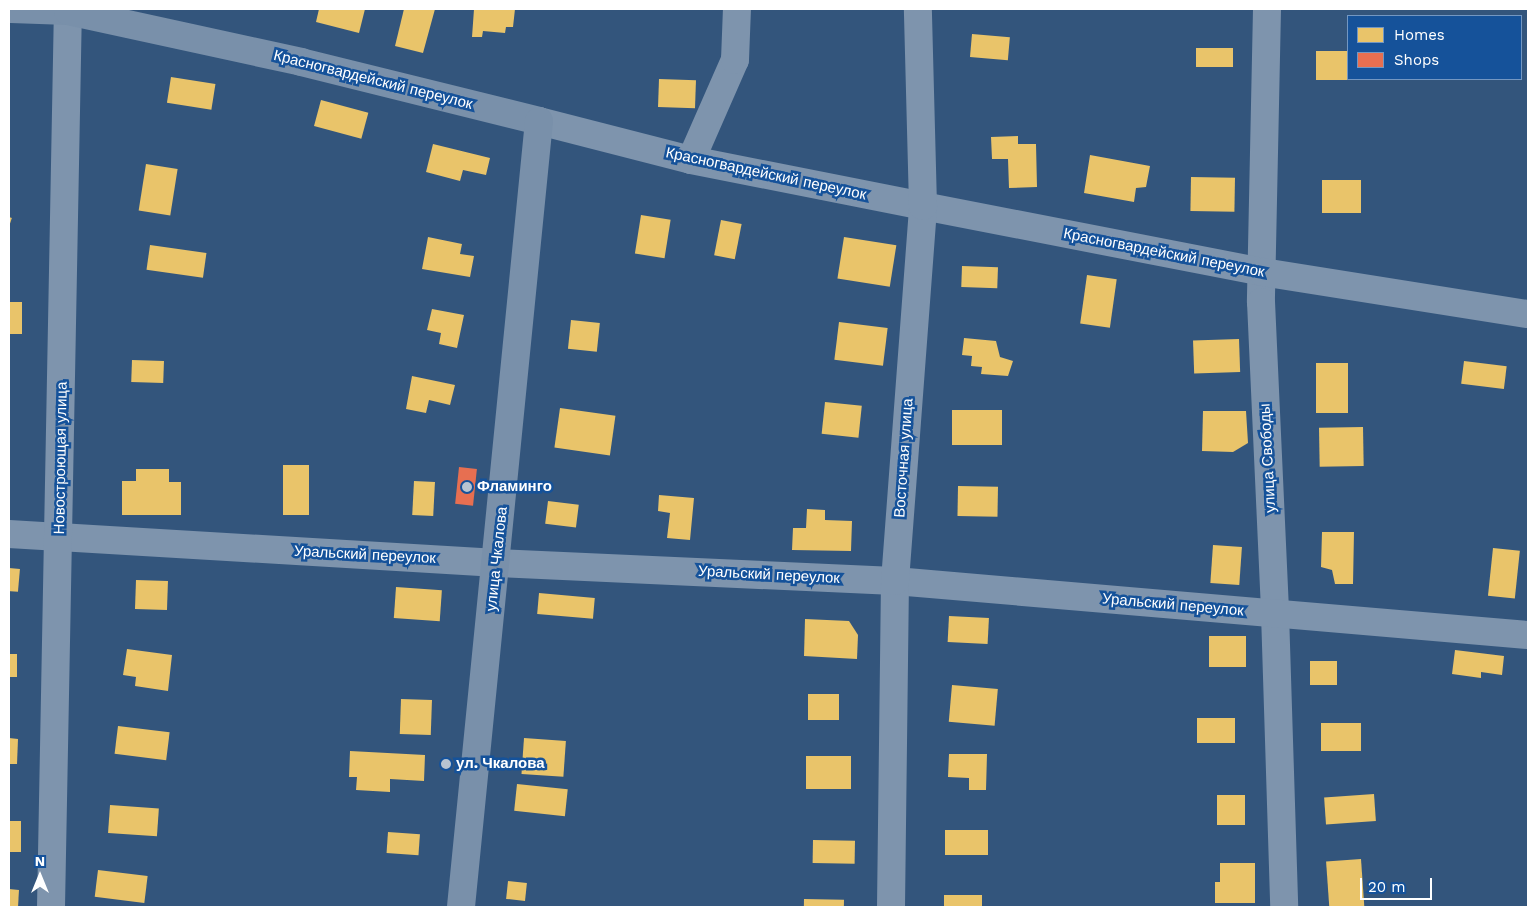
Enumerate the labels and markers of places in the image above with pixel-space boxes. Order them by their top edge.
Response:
place label: Фламинго [477,478,552,496]
marker: Фламинго [461,481,473,493]
place label: ул. Чкалова [456,755,545,773]
marker: ул. Чкалова [440,758,452,770]

